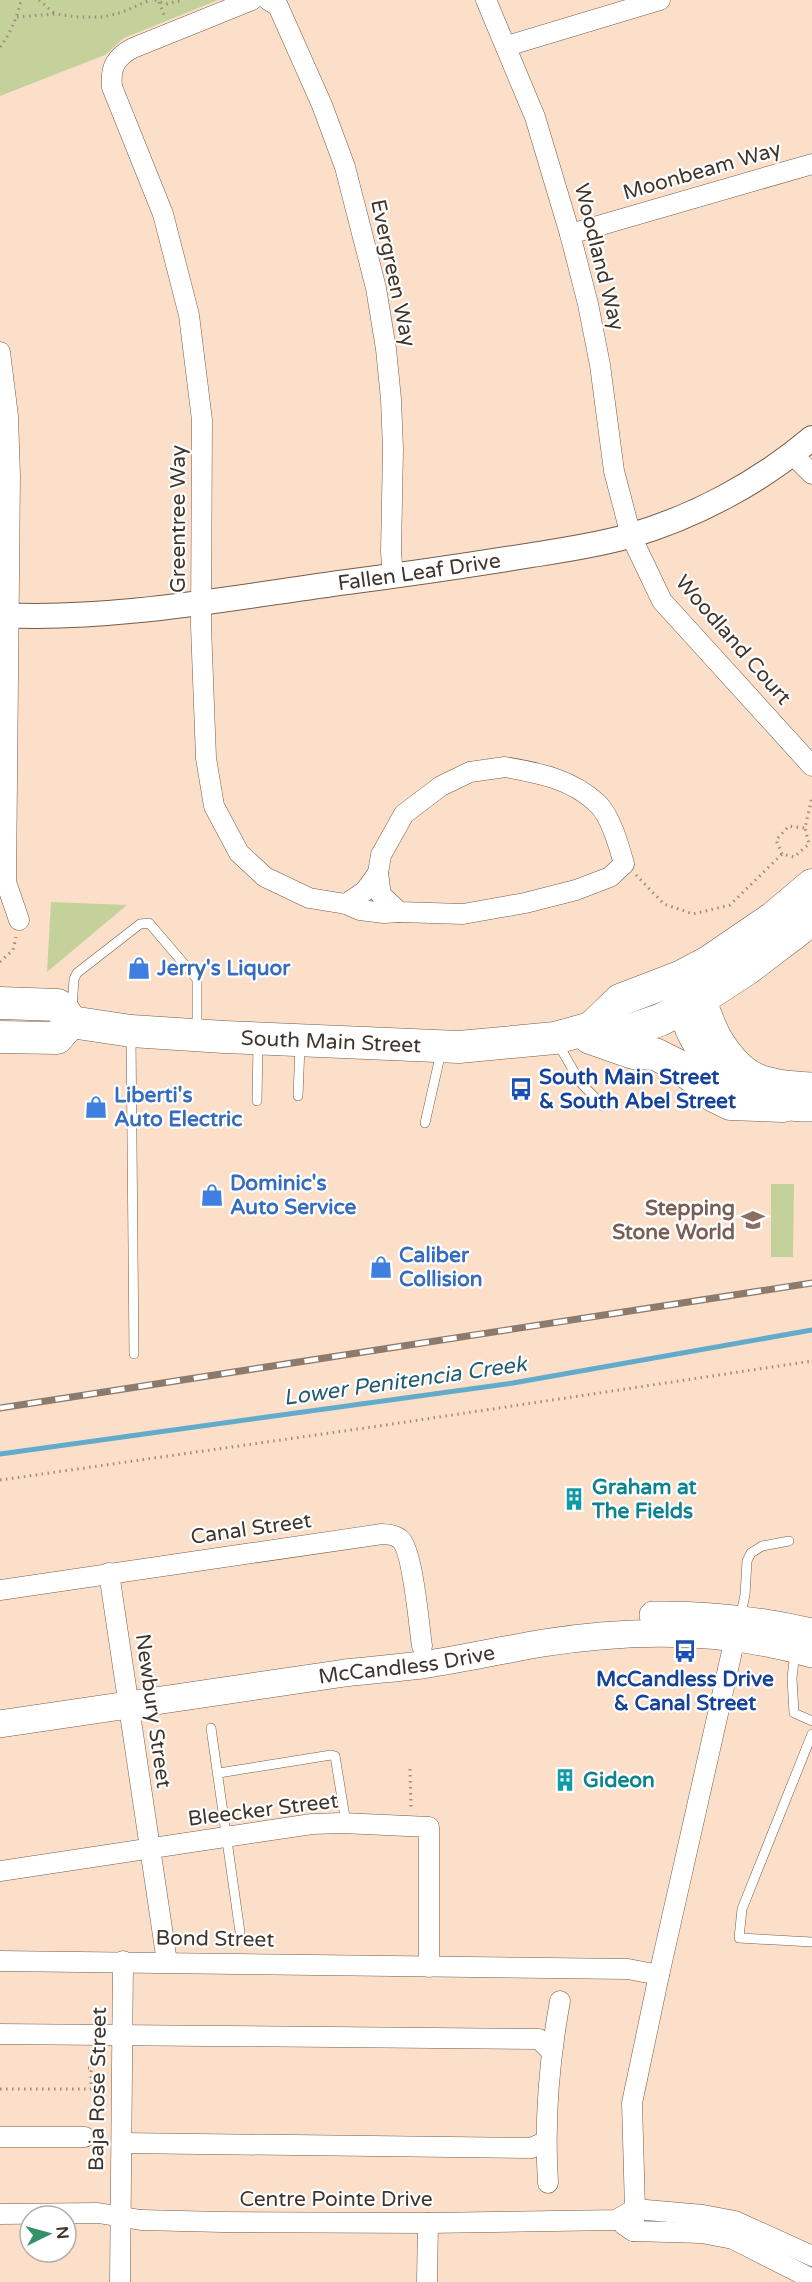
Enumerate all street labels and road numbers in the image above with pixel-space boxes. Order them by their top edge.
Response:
street label: Moonbeam Way [620,136,784,206]
street label: Woodland Way [569,181,629,333]
street label: Evergreen Way [365,197,421,349]
street label: Greentree Way [166,445,191,593]
street label: Fallen Leaf Drive [336,548,502,596]
street label: Woodland Court [670,570,796,710]
street label: South Main Street [240,1025,422,1058]
street label: Canal Street [189,1508,313,1550]
street label: Newbury Street [130,1632,176,1790]
street label: McCandless Drive [317,1640,497,1689]
street label: Bleecker Street [186,1788,340,1832]
street label: Bond Street [155,1925,275,1953]
street label: Baja Rose Street [84,2007,112,2171]
street label: Centre Pointe Drive [239,2187,433,2212]

